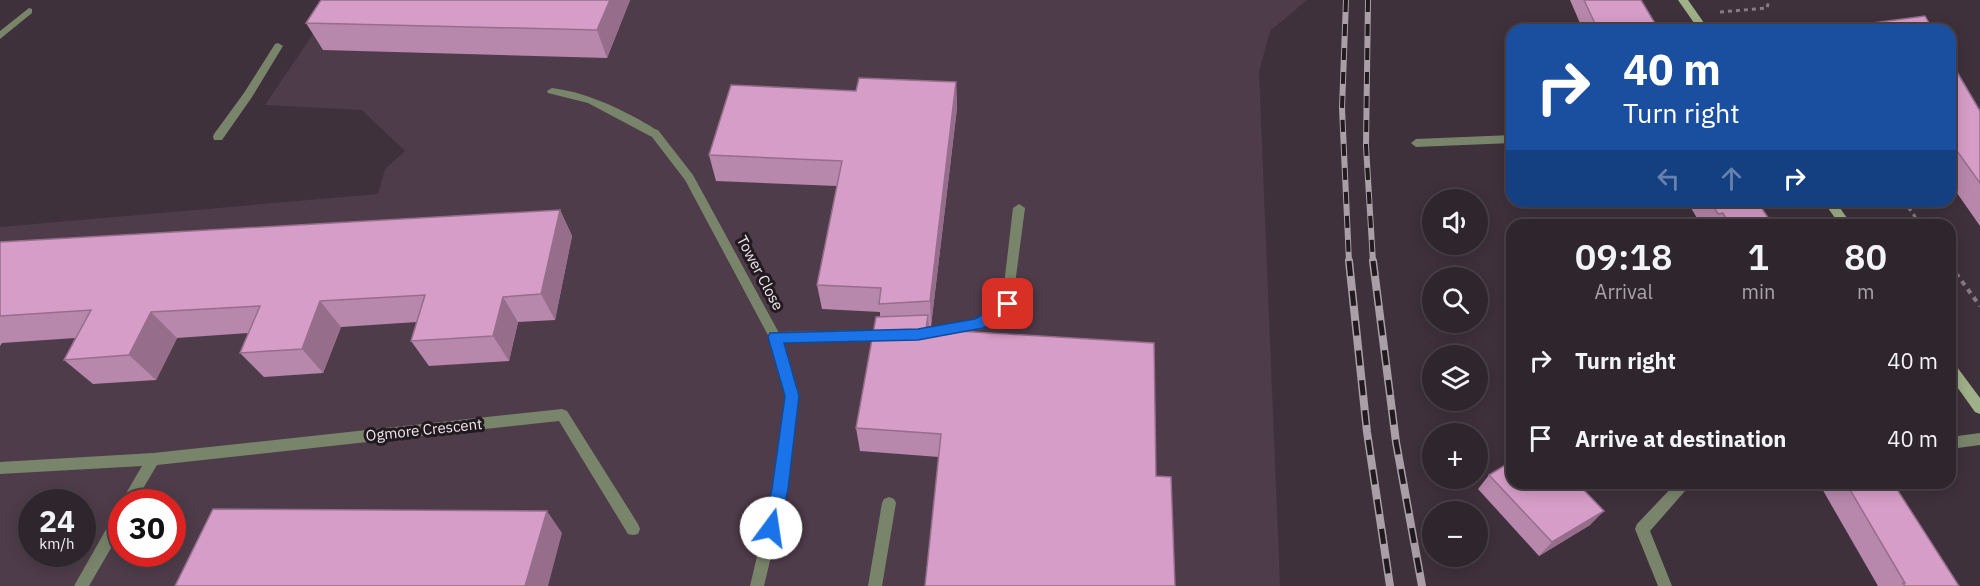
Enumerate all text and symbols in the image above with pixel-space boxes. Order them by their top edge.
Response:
text: 40 m [1623,42,1721,97]
icon: right [1524,48,1602,126]
text: Turn right [1623,95,1740,130]
icon: left [1652,162,1685,195]
icon: ahead [1715,162,1748,195]
icon: right [1778,162,1811,195]
map controls [1422,189,1488,567]
button: sound [1422,189,1488,255]
street label: Tower Close [733,232,788,313]
text: 09:18 [1575,233,1673,280]
text: 1 [1748,233,1769,280]
text: 80 [1844,233,1887,280]
button: search [1422,267,1488,333]
pin [982,278,1033,329]
text: Arrival [1595,278,1653,305]
text: min [1741,278,1775,305]
text: m [1857,278,1874,305]
icon: arrive [991,287,1024,320]
icon: right [1524,344,1557,377]
button: layers [1422,345,1488,411]
text: Turn right [1575,346,1676,375]
text: 40 m [1887,346,1938,375]
street label: Ogmore Crescent [365,414,483,445]
icon: arrive [1524,422,1557,455]
button: + [1422,423,1488,489]
text: Arrive at destination [1575,424,1786,453]
text: 40 m [1887,424,1938,453]
speed limit sign: 30 [108,489,186,567]
position arrow [739,496,803,560]
text: 24 [39,501,75,540]
button: − [1422,501,1488,567]
text: km/h [39,534,75,553]

